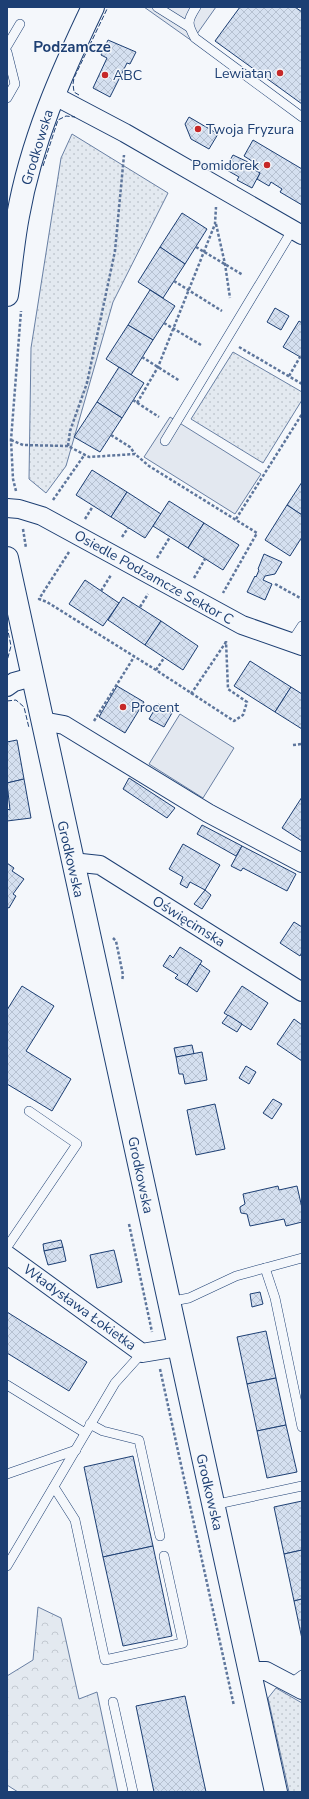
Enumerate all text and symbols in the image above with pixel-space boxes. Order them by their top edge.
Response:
district label: Podzamcze [33,37,111,57]
place label: Lewiatan [214,64,272,83]
place label: ABC [113,66,142,85]
marker: Lewiatan [275,68,285,78]
marker: ABC [100,70,110,80]
street label: Grodkowska [17,107,58,187]
place label: Twoja Fryzura [206,120,294,139]
marker: Twoja Fryzura [193,124,203,134]
place label: Pomidorek [192,156,260,175]
marker: Pomidorek [262,160,272,170]
street label: Osiedle Podzamcze Sektor C [71,526,237,629]
place label: Procent [131,698,179,717]
marker: Procent [118,702,128,712]
street label: Grodkowska [52,819,89,899]
street label: Oświęcimska [149,891,229,951]
street label: Grodkowska [123,1135,158,1215]
street label: Władysława Łokietka [19,1260,140,1355]
street label: Grodkowska [191,1452,228,1532]

